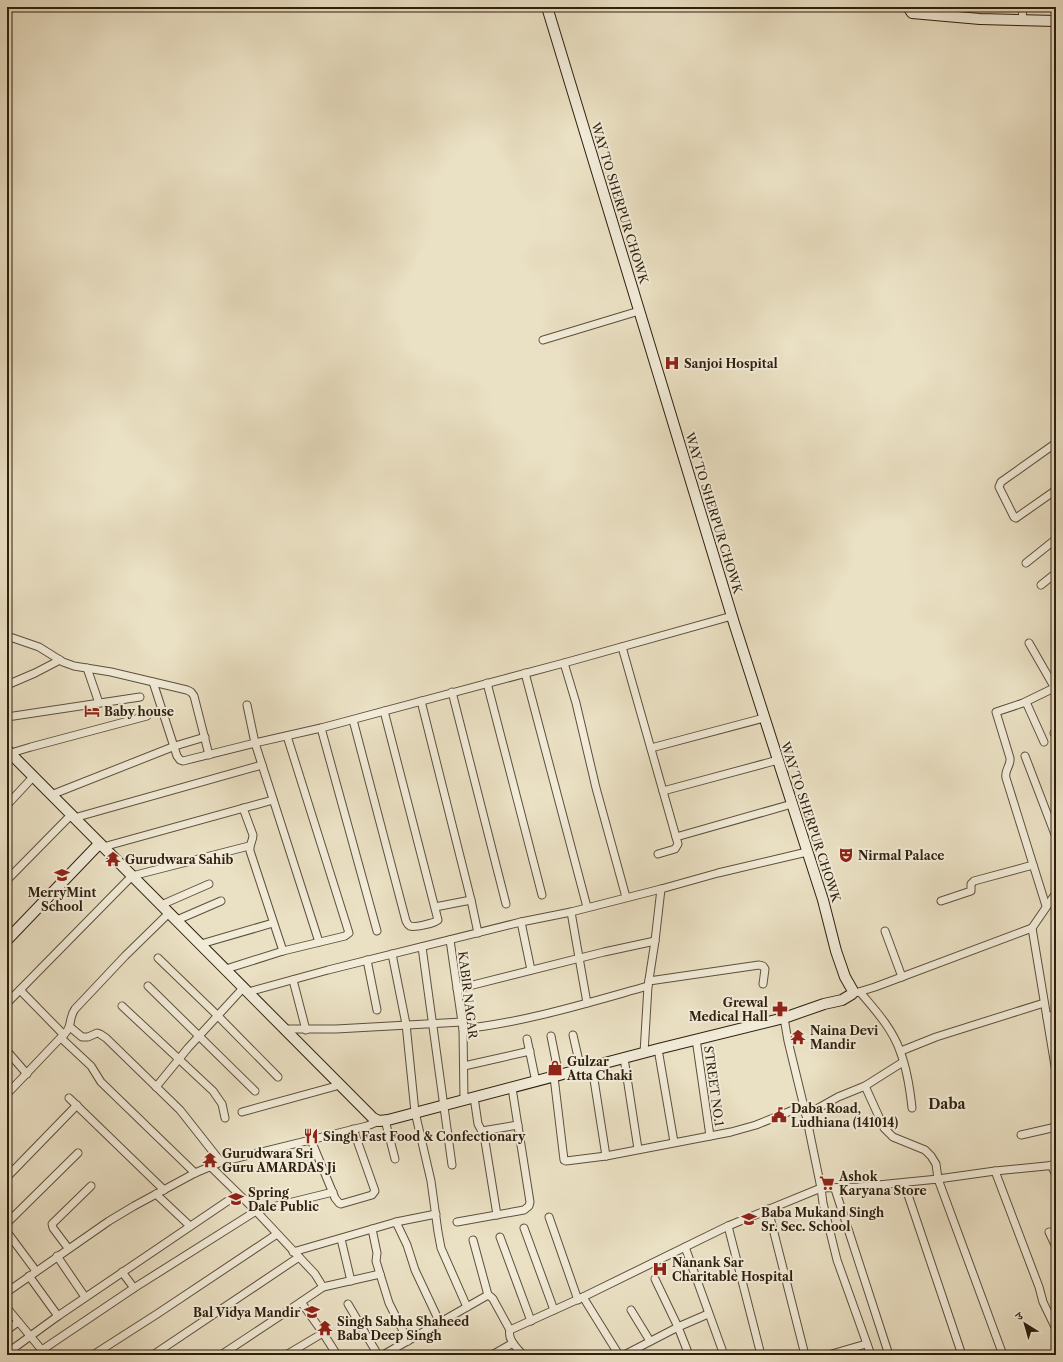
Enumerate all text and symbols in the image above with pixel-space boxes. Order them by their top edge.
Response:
street label: WAY TO SHERPUR CHOWK [588,120,652,286]
hospital icon: Sanjoi Hospital [663,354,681,372]
place label: Sanjoi Hospital [684,356,778,371]
street label: WAY TO SHERPUR CHOWK [682,430,746,596]
hotel icon: Baby house [83,702,101,720]
place label: Baby house [104,704,174,719]
street label: WAY TO SHERPUR CHOWK [778,739,844,905]
theatre icon: Nirmal Palace [837,846,855,864]
place label: Nirmal Palace [858,848,945,863]
temple icon: Gurudwara Sahib [104,850,122,868]
place label: Gurudwara Sahib [125,852,234,867]
school or university icon: MerryMint School [53,866,71,884]
place label: MerryMint School [28,885,96,914]
street label: KABIR NAGAR [455,950,481,1041]
place label: Grewal Medical Hall [689,995,768,1024]
pharmacy icon: Grewal Medical Hall [771,1000,789,1018]
place label: Naina Devi Mandir [810,1023,879,1052]
temple icon: Naina Devi Mandir [789,1028,807,1046]
street label: STREET NO.1 [701,1045,727,1127]
place label: Gulzar Atta Chaki [566,1054,633,1083]
shop icon: Gulzar Atta Chaki [546,1059,564,1077]
district label: Daba [928,1095,967,1113]
place label: Daba Road, Ludhiana (141014) [791,1101,898,1130]
public building icon: Daba Road, Ludhiana (141014) [770,1106,788,1124]
restaurant icon: Singh Fast Food & Confectionary [302,1127,320,1145]
place label: Singh Fast Food & Confectionary [323,1129,526,1144]
place label: Gurudwara Sri Guru AMARDAS Ji [222,1146,337,1175]
temple icon: Gurudwara Sri Guru AMARDAS Ji [201,1151,219,1169]
place label: Ashok Karyana Store [838,1169,927,1198]
supermarket icon: Ashok Karyana Store [818,1174,836,1192]
place label: Spring Dale Public [248,1185,319,1214]
school or university icon: Spring Dale Public [227,1190,245,1208]
place label: Baba Mukand Singh Sr. Sec. School [761,1205,885,1234]
school or university icon: Baba Mukand Singh Sr. Sec. School [740,1210,758,1228]
place label: Nanank Sar Charitable Hospital [672,1255,793,1284]
hospital icon: Nanank Sar Charitable Hospital [651,1260,669,1278]
school or university icon: Bal Vidya Mandir [303,1303,321,1321]
north arrow [1005,1304,1045,1344]
place label: Bal Vidya Mandir [193,1305,300,1320]
text: उ [1012,1308,1027,1324]
place label: Singh Sabha Shaheed Baba Deep Singh [337,1314,469,1343]
temple icon: Singh Sabha Shaheed Baba Deep Singh [316,1319,334,1337]

